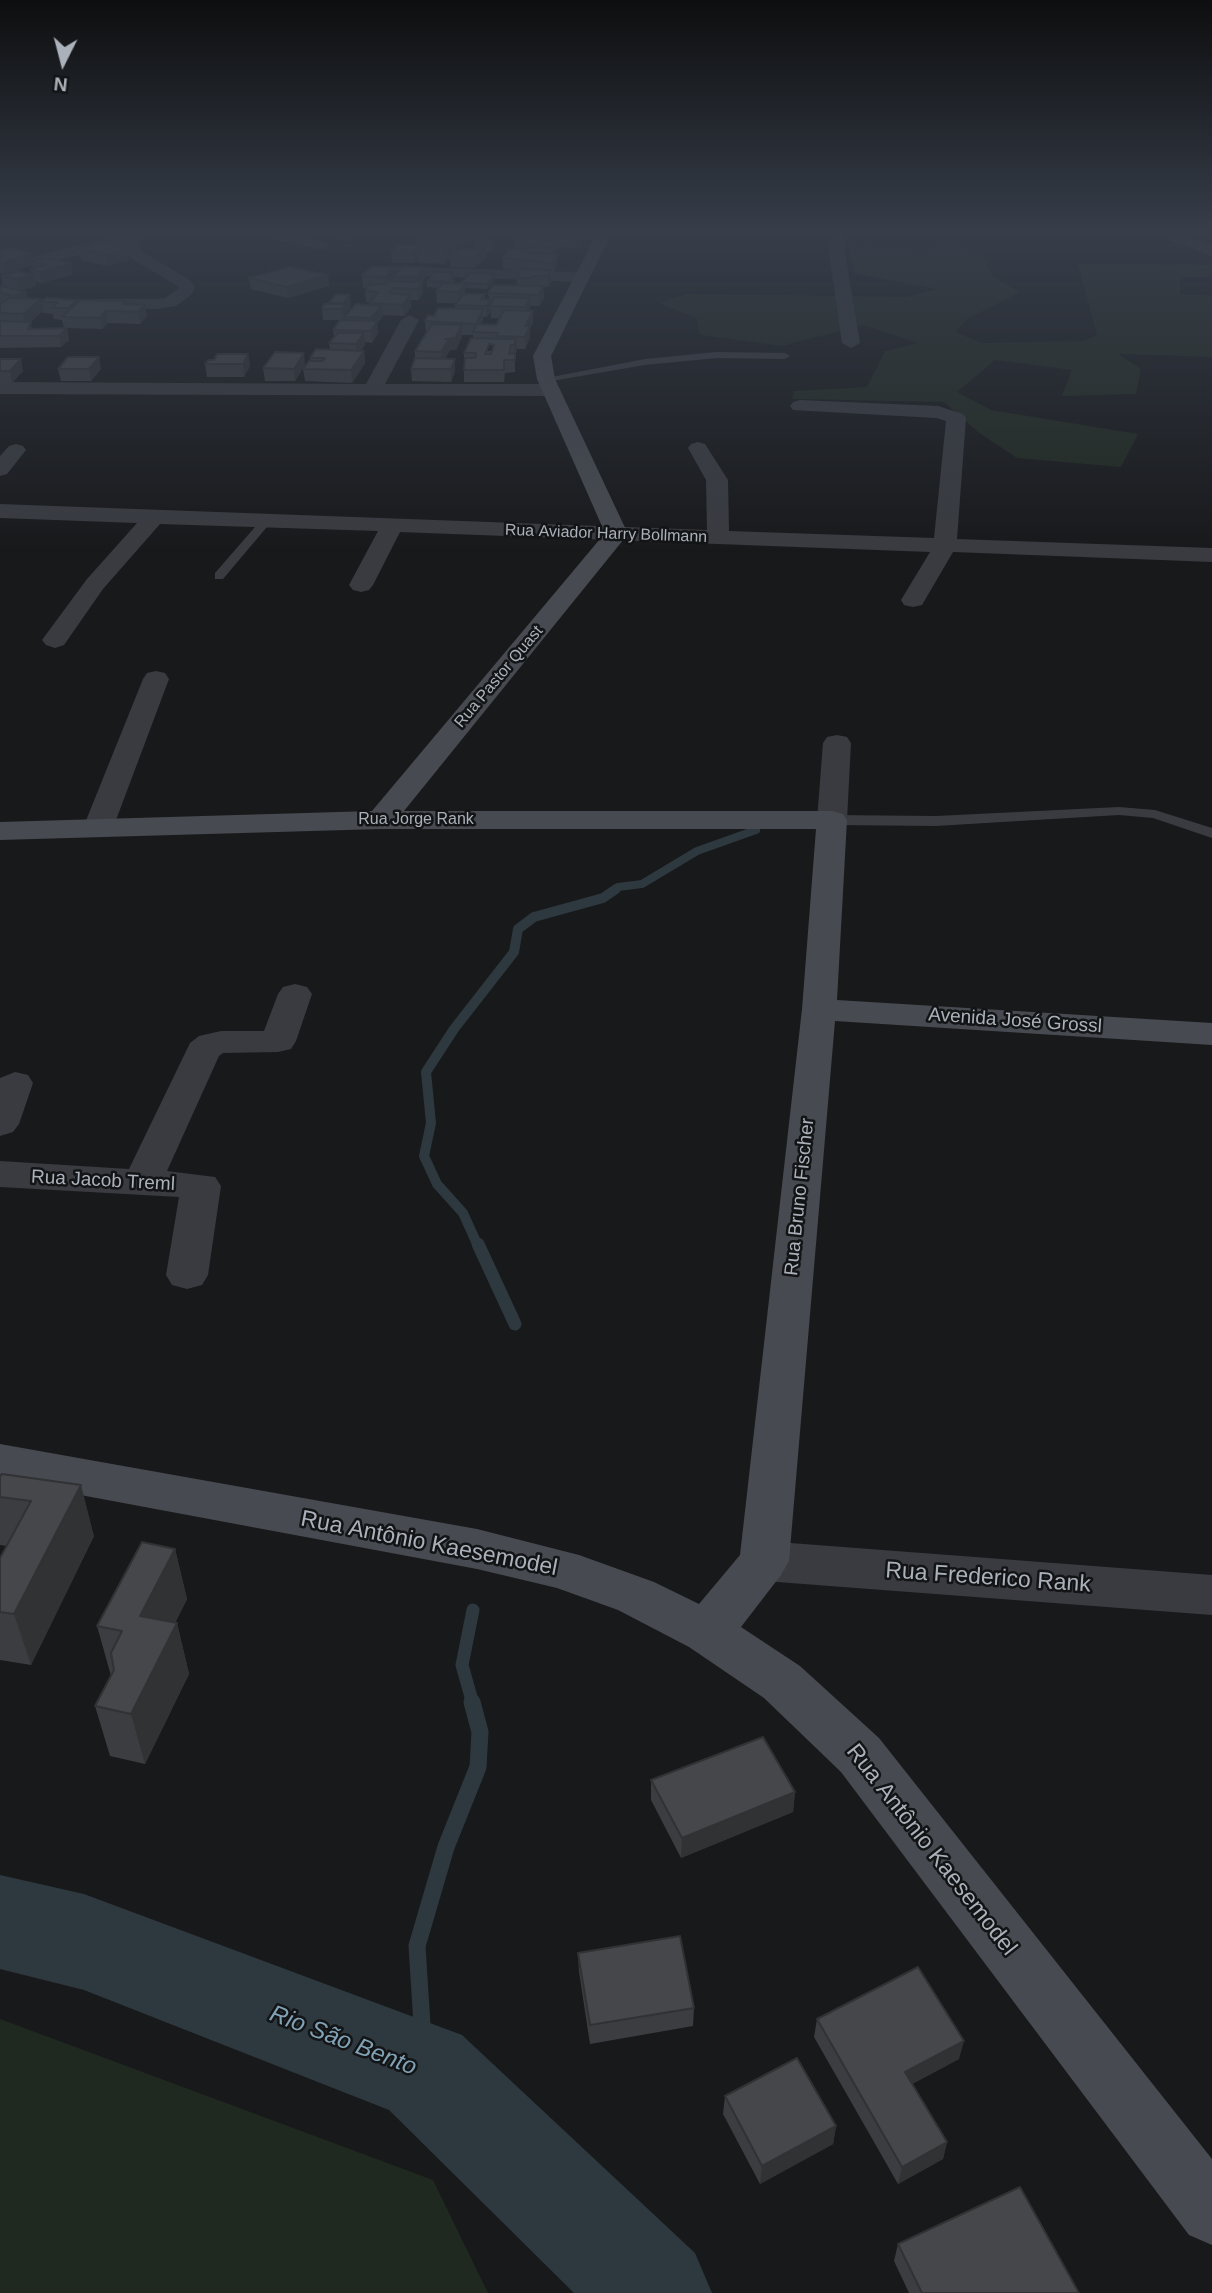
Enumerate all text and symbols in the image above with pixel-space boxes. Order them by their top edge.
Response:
north arrow [28,28,98,98]
text: N [53,73,69,96]
street label: Rua Aviador Harry Bollmann [504,521,708,547]
street label: Rua Pastor Quast [451,622,547,732]
street label: Rua Jorge Rank [358,810,474,830]
street label: Avenida José Grossl [927,1004,1103,1038]
street label: Rua Bruno Fischer [780,1117,820,1277]
street label: Rua Jacob Treml [31,1166,175,1196]
street label: Rua Antônio Kaesemodel [298,1506,560,1582]
street label: Rua Frederico Rank [884,1557,1092,1599]
street label: Rua Antônio Kaesemodel [840,1739,1022,1961]
water label: Rio São Bento [266,2000,420,2082]

